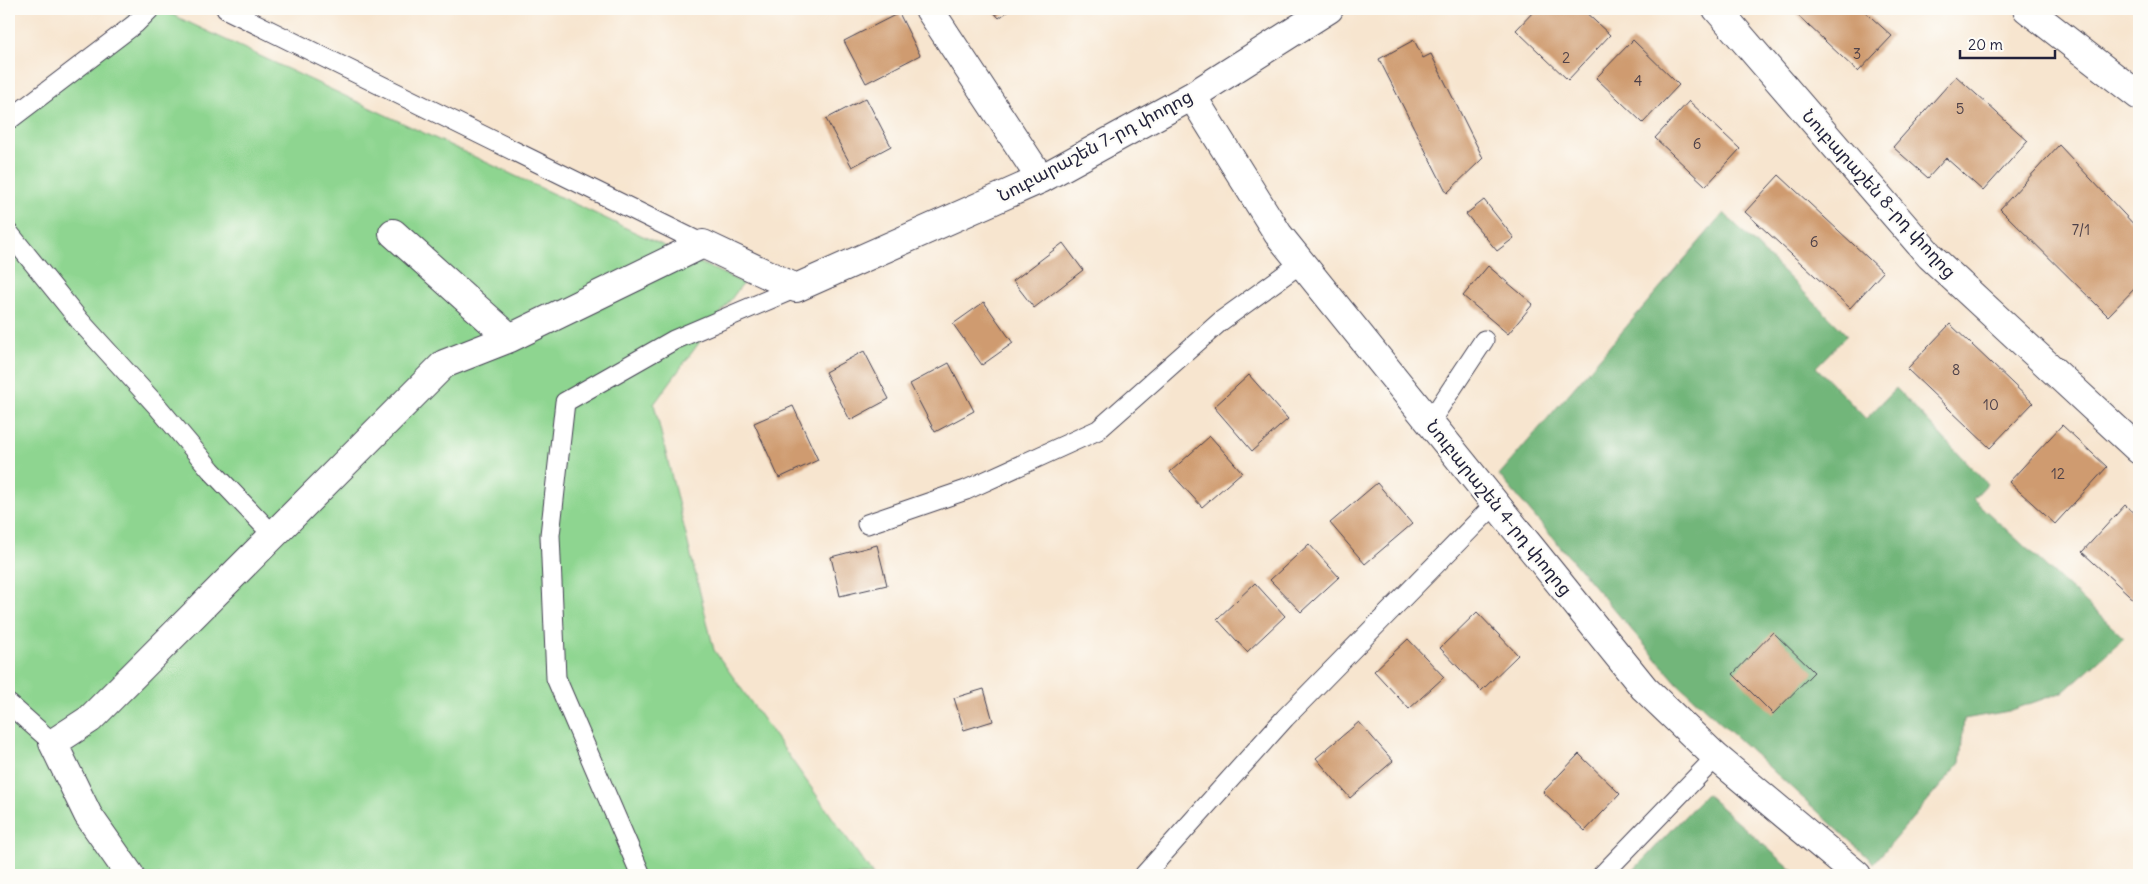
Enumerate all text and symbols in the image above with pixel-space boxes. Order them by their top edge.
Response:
scale bar [1960,28,2056,60]
text: 20 m [1968,35,2003,54]
house number: 3 [1853,44,1861,63]
house number: 2 [1562,48,1570,67]
house number: 4 [1634,71,1643,90]
street label: Նուբարաշեն 7-րդ փողոց [993,84,1196,207]
house number: 5 [1956,99,1964,118]
street label: Նուբարաշեն 8-րդ փողոց [1797,104,1961,283]
house number: 6 [1693,134,1701,153]
house number: 7/1 [2072,220,2090,239]
house number: 6 [1810,232,1818,251]
house number: 8 [1952,360,1960,379]
house number: 10 [1983,395,1999,414]
street label: Նուբարաշեն 4-րդ փողոց [1421,415,1577,600]
house number: 12 [2051,464,2065,483]

